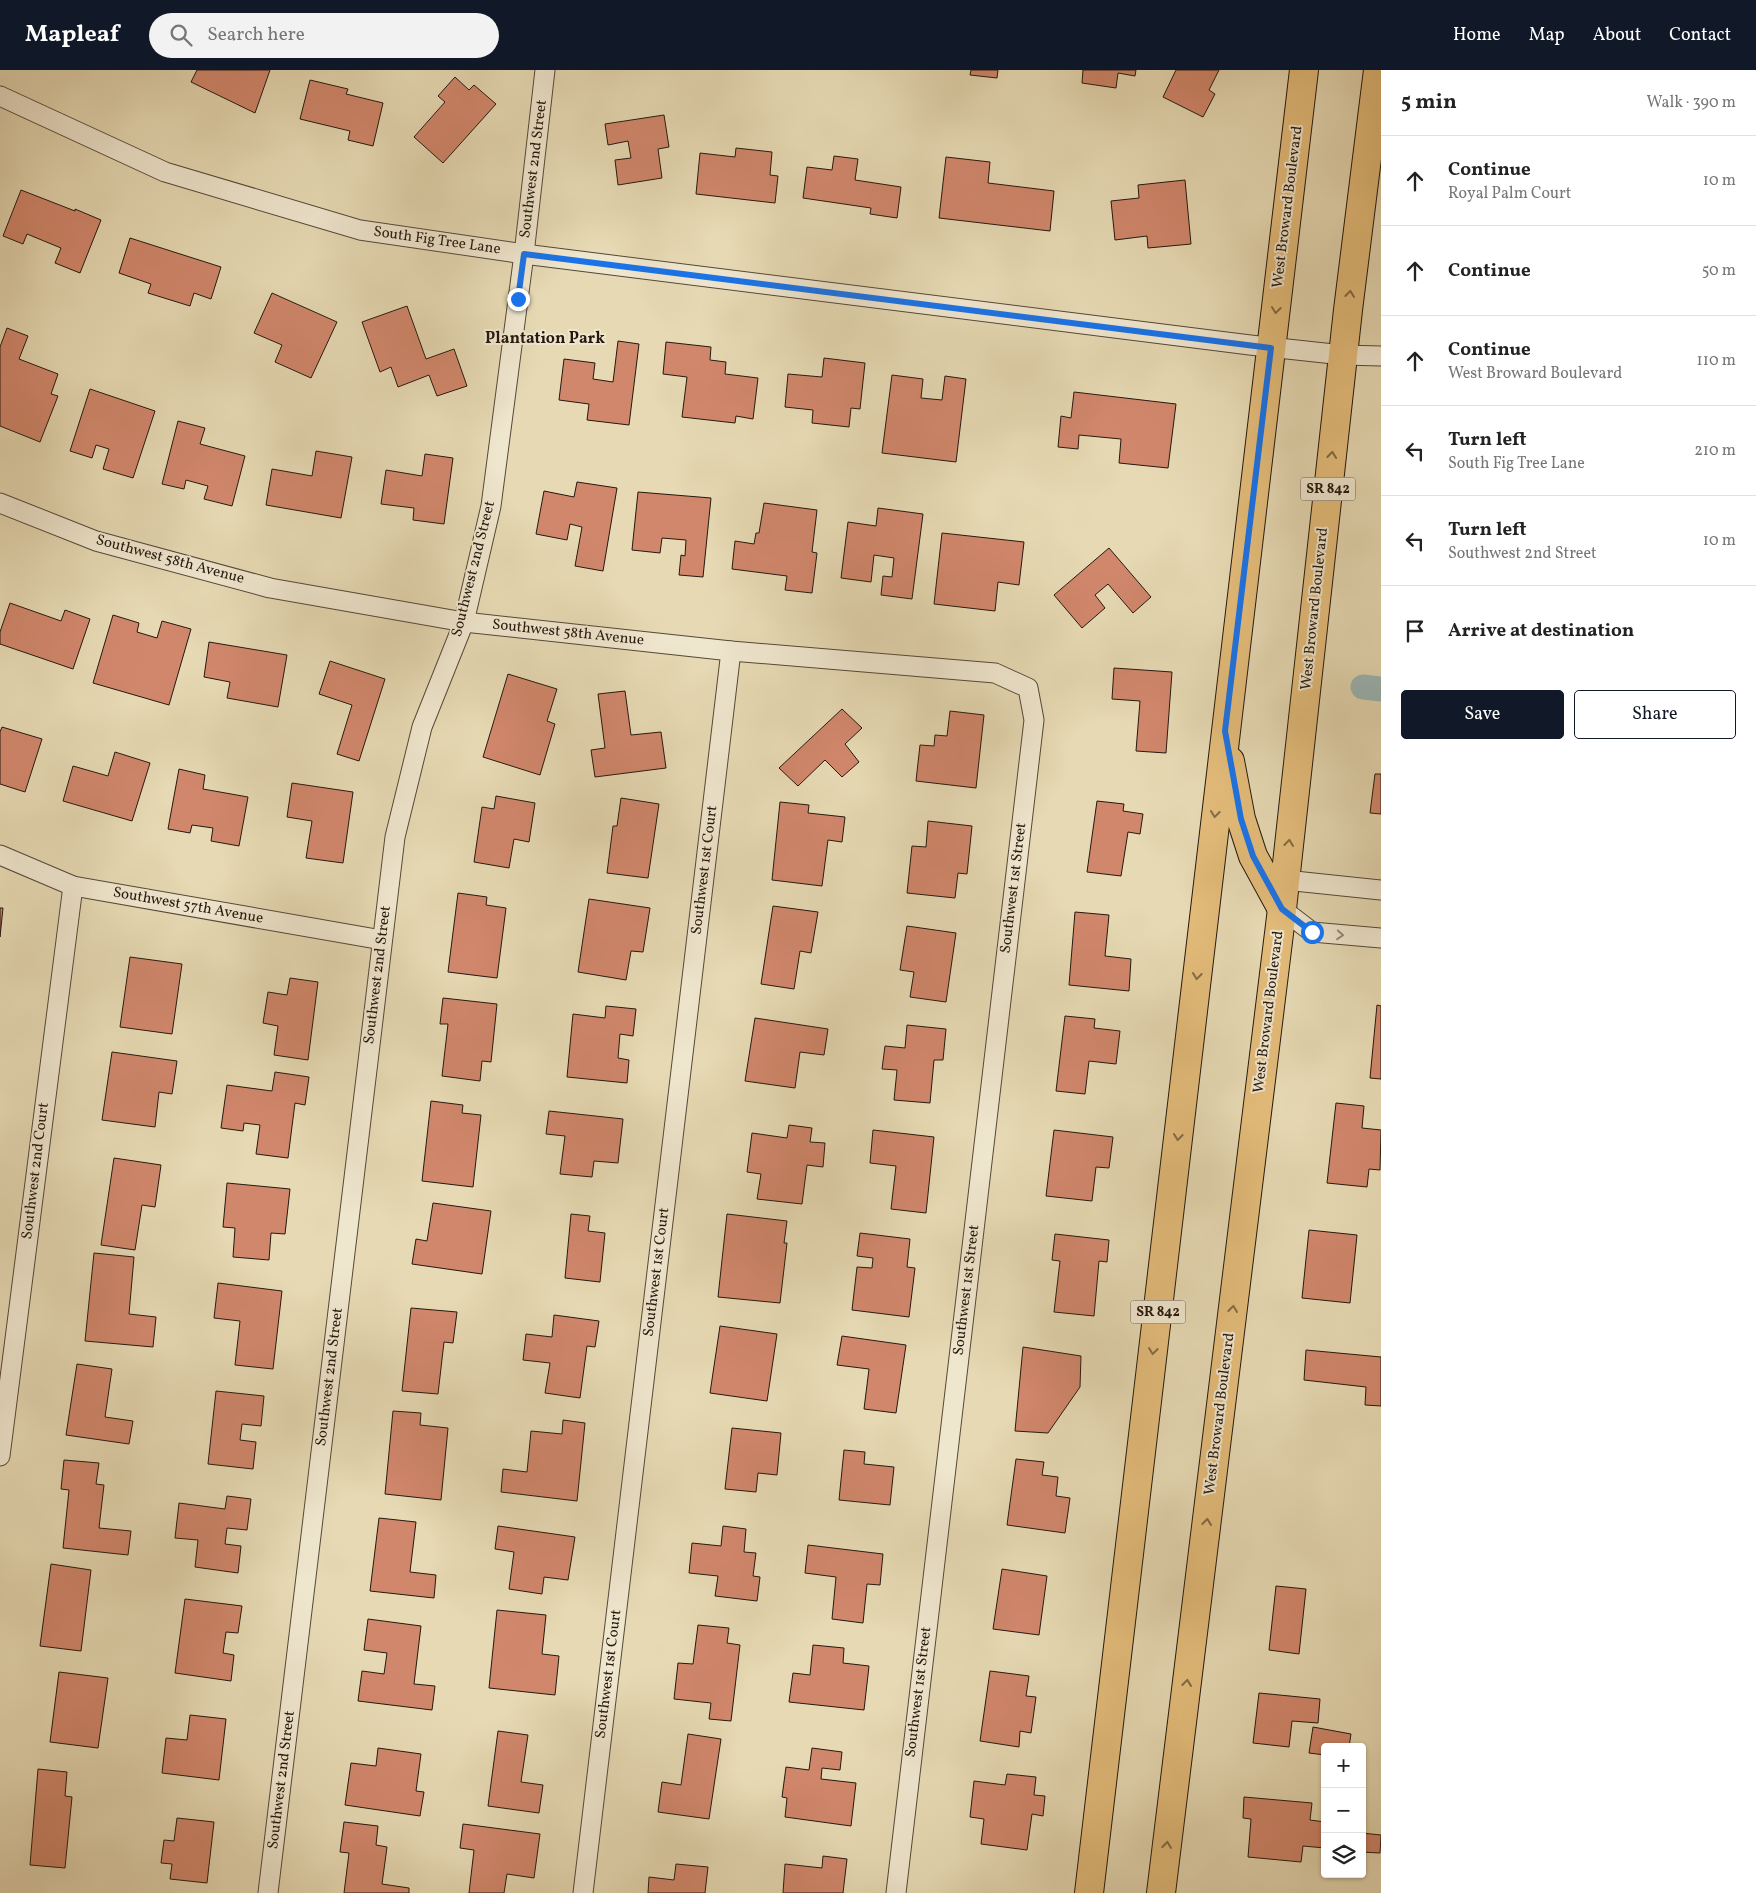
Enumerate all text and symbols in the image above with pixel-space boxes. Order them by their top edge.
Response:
search box [149,13,499,58]
text: Mapleaf [25,18,119,52]
icon: search [167,21,195,49]
text: Search here [207,22,305,48]
text: Home [1453,23,1501,48]
text: Map [1529,23,1565,48]
text: About [1593,23,1641,48]
text: Contact [1669,23,1731,48]
text: 5 min [1401,88,1457,117]
text: Walk · 390 m [1647,92,1736,114]
street label: Southwest 2nd Street [515,99,553,239]
street label: West Broward Boulevard [1268,125,1308,289]
text: Continue [1448,157,1531,183]
icon: ahead [1401,167,1429,195]
text: 10 m [1703,170,1736,192]
text: Royal Palm Court [1448,183,1571,205]
street label: South Fig Tree Lane [372,222,502,260]
icon: ahead [1401,257,1429,285]
text: Continue [1448,258,1531,284]
text: 50 m [1702,260,1736,282]
route end [507,288,530,311]
one-way arrow [1344,289,1355,297]
one-way arrow [1271,306,1282,314]
district label: Plantation Park [485,328,605,350]
text: Continue [1448,337,1531,363]
icon: ahead [1401,347,1429,375]
text: 110 m [1697,350,1736,372]
text: West Broward Boulevard [1448,363,1622,385]
text: Turn left [1448,427,1527,453]
icon: left [1401,437,1429,465]
text: 210 m [1694,440,1736,462]
one-way arrow [1326,451,1337,459]
text: South Fig Tree Lane [1448,453,1585,475]
road number: SR 842 [1300,478,1356,500]
street label: Southwest 2nd Street [447,499,501,639]
text: Turn left [1448,517,1527,543]
street label: West Broward Boulevard [1296,527,1334,691]
icon: left [1401,527,1429,555]
street label: Southwest 58th Avenue [94,530,246,590]
text: 10 m [1703,530,1736,552]
text: Southwest 2nd Street [1448,543,1597,565]
street label: Southwest 58th Avenue [491,615,645,651]
icon: arrive [1401,617,1429,645]
text: Arrive at destination [1448,618,1634,644]
button: Save [1401,690,1564,739]
button: Share [1574,690,1736,739]
street label: Southwest 1st Court [687,804,723,936]
one-way arrow [1210,811,1221,819]
street label: Southwest 1st Street [996,822,1032,954]
one-way arrow [1283,838,1294,846]
street label: Southwest 57th Avenue [111,882,265,930]
street label: Southwest 2nd Street [359,905,397,1045]
route start [1301,921,1324,944]
one-way arrow [1336,929,1344,940]
street label: West Broward Boulevard [1249,930,1289,1094]
one-way arrow [1192,972,1203,980]
street label: Southwest 2nd Court [17,1101,55,1241]
one-way arrow [1173,1133,1184,1141]
street label: Southwest 1st Court [639,1206,675,1338]
street label: Southwest 1st Street [949,1224,985,1356]
road number: SR 842 [1130,1300,1186,1324]
one-way arrow [1227,1304,1238,1312]
street label: Southwest 2nd Street [311,1307,349,1447]
street label: West Broward Boulevard [1200,1332,1240,1496]
one-way arrow [1148,1347,1159,1355]
one-way arrow [1201,1518,1212,1526]
street label: Southwest 1st Court [591,1608,627,1740]
street label: Southwest 1st Street [901,1626,937,1758]
one-way arrow [1181,1679,1192,1687]
street label: Southwest 2nd Street [263,1710,301,1850]
map controls [1321,1743,1366,1878]
button: + [1321,1743,1366,1788]
button: − [1321,1788,1366,1833]
button: layers [1321,1833,1366,1878]
one-way arrow [1161,1840,1172,1848]

